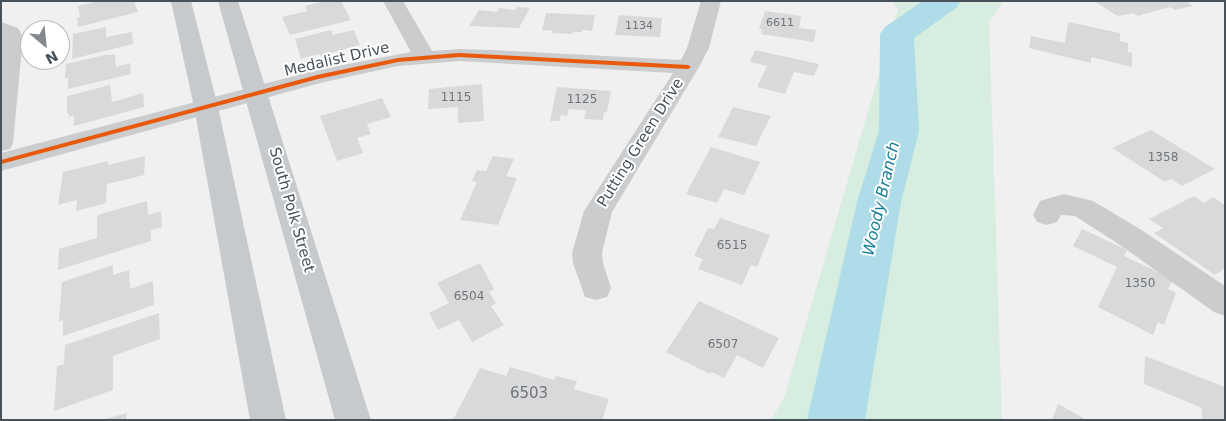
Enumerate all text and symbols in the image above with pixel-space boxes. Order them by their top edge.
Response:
house number: 6611 [766,16,794,30]
house number: 1134 [625,19,653,33]
north arrow [20,20,70,70]
street label: Medalist Drive [283,39,391,81]
text: N [43,48,61,67]
street label: Putting Green Drive [594,75,688,211]
house number: 1115 [441,91,471,105]
house number: 1125 [567,93,597,107]
water label: Woody Branch [860,140,904,258]
street label: South Polk Street [265,145,317,275]
house number: 1358 [1148,151,1178,165]
house number: 6515 [717,239,747,253]
house number: 1350 [1125,277,1155,291]
house number: 6504 [454,290,484,304]
house number: 6507 [708,338,738,352]
house number: 6503 [510,385,548,403]

